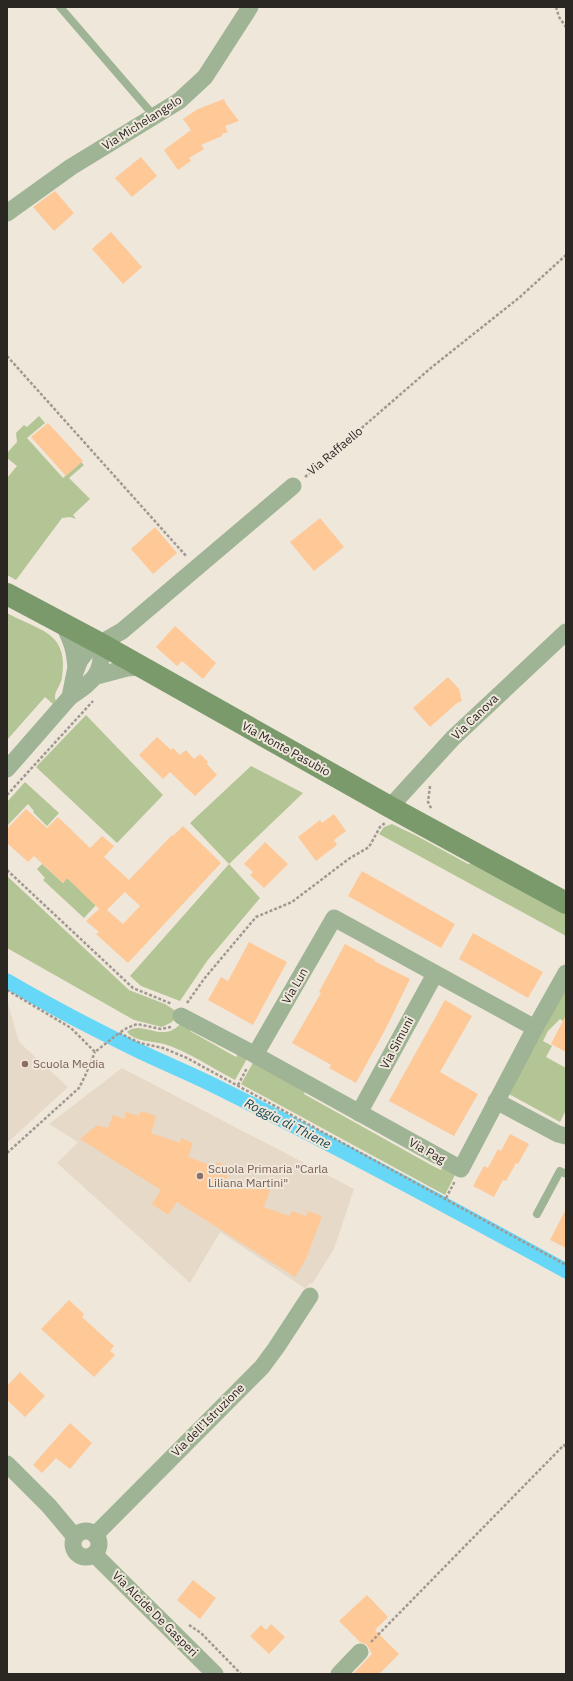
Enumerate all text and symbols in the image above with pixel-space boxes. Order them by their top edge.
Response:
street label: Via Michelangelo [99,92,185,153]
street label: Via Raffaello [304,423,366,478]
street label: Via Canova [448,690,502,743]
street label: Via Monte Pasubio [239,718,334,779]
street label: Via Lun [278,965,311,1006]
street label: Via Simuni [377,1014,416,1071]
place label: Scuola Media [33,1056,105,1071]
marker: Scuola Media [20,1059,30,1069]
water label: Roggia di Thiene [242,1094,334,1153]
street label: Via Pag [406,1134,449,1167]
place label: Scuola Primaria "Carla Liliana Martini" [208,1161,329,1190]
marker: Scuola Primaria "Carla Liliana Martini" [195,1171,205,1181]
street label: Via dell'Istruzione [168,1380,248,1459]
street label: Via Alcide De Gasperi [109,1568,201,1660]

